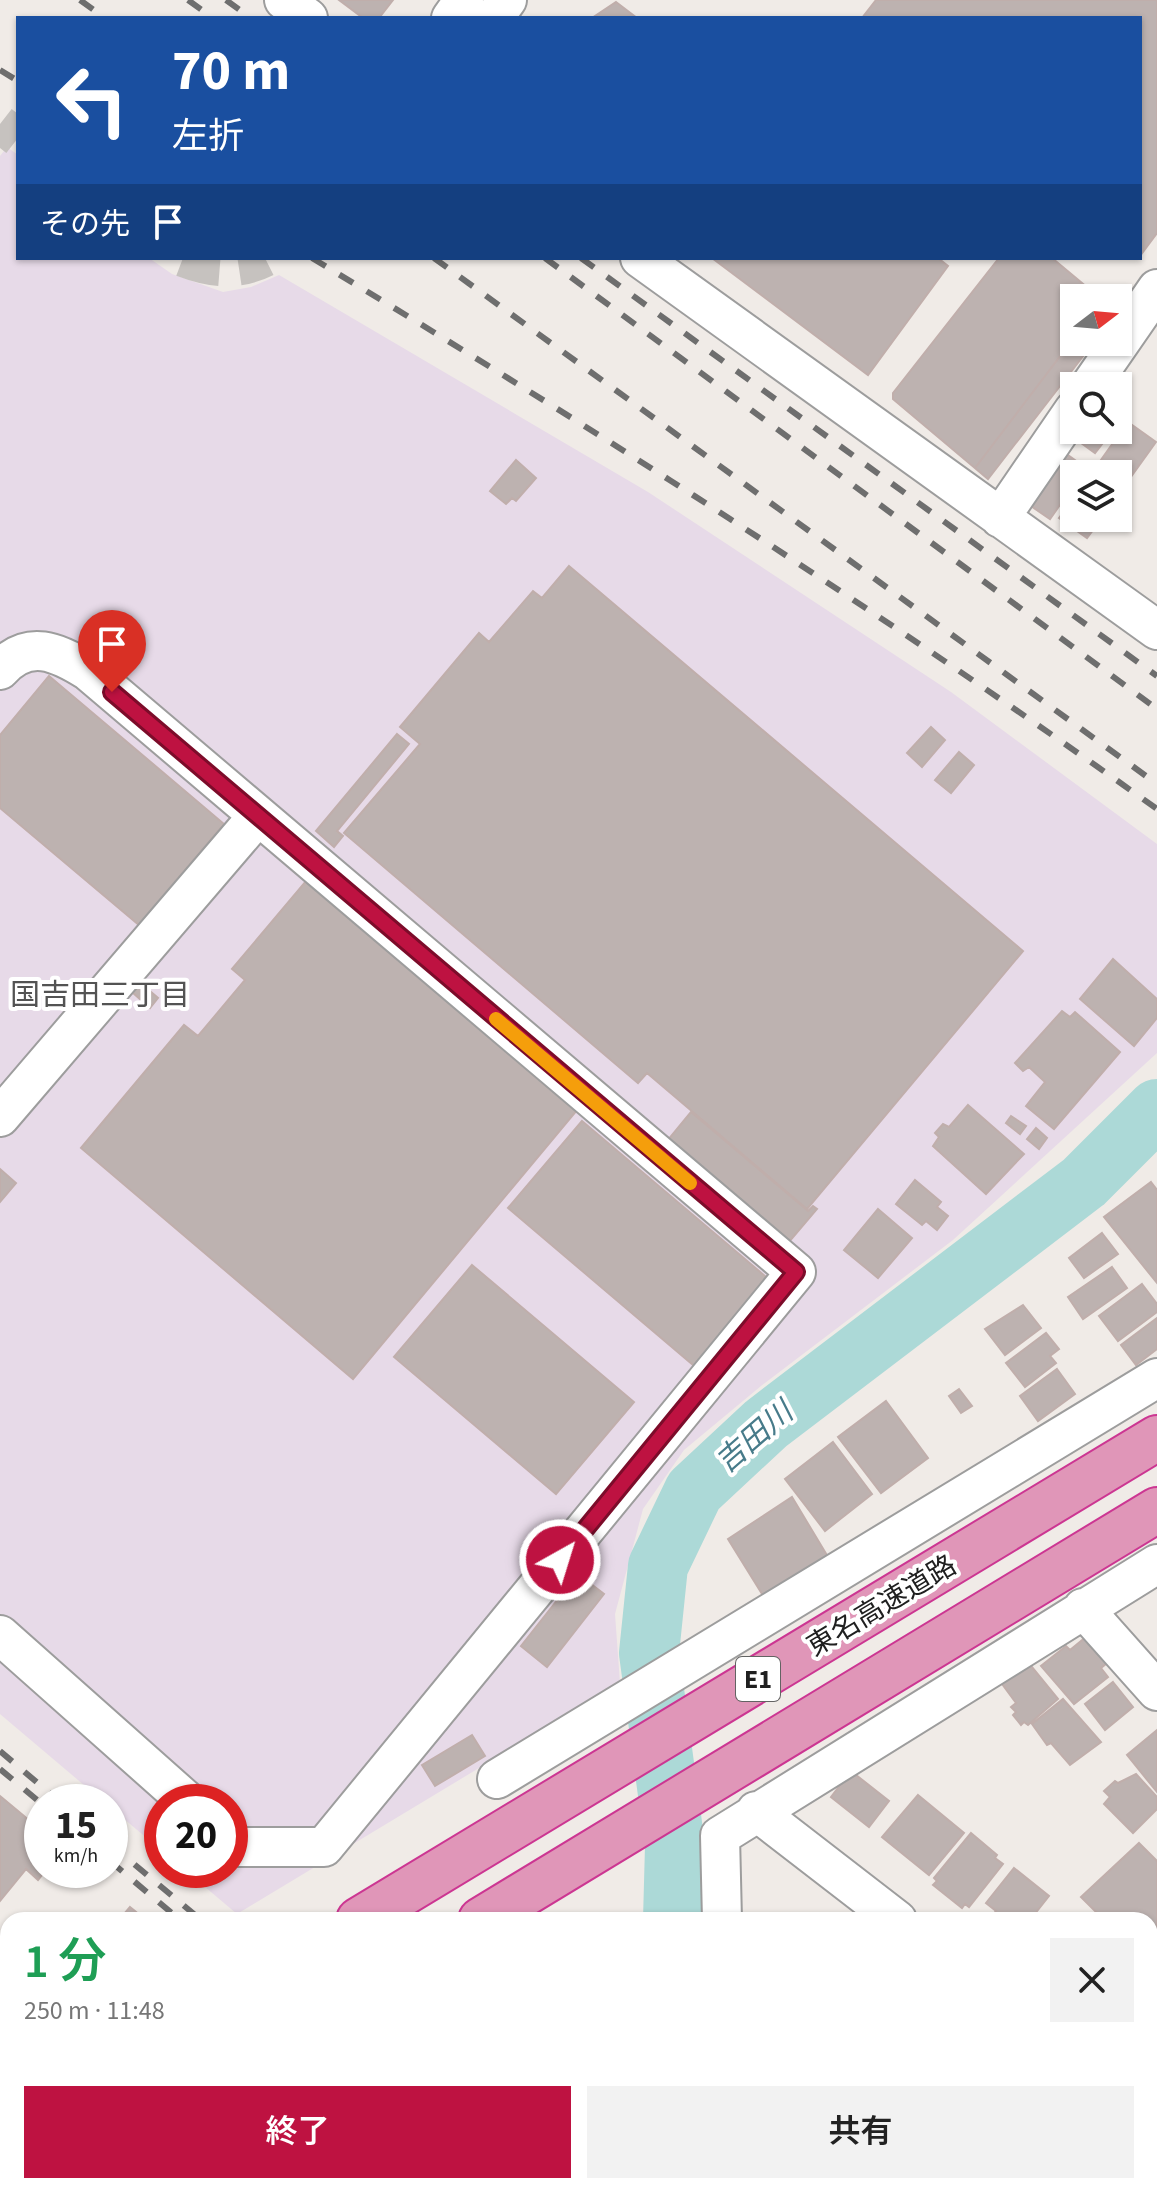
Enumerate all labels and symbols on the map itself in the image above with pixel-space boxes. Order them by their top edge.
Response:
north arrow [1060,284,1132,356]
pin [78,610,146,692]
district label: 国吉田三丁目 [10,974,190,1017]
water label: 吉田川 [706,1390,805,1483]
position arrow [518,1518,602,1602]
street label: 東名高速道路 [799,1545,964,1666]
road number: E1 [736,1657,780,1701]
speed limit sign: 20 [144,1784,248,1888]

